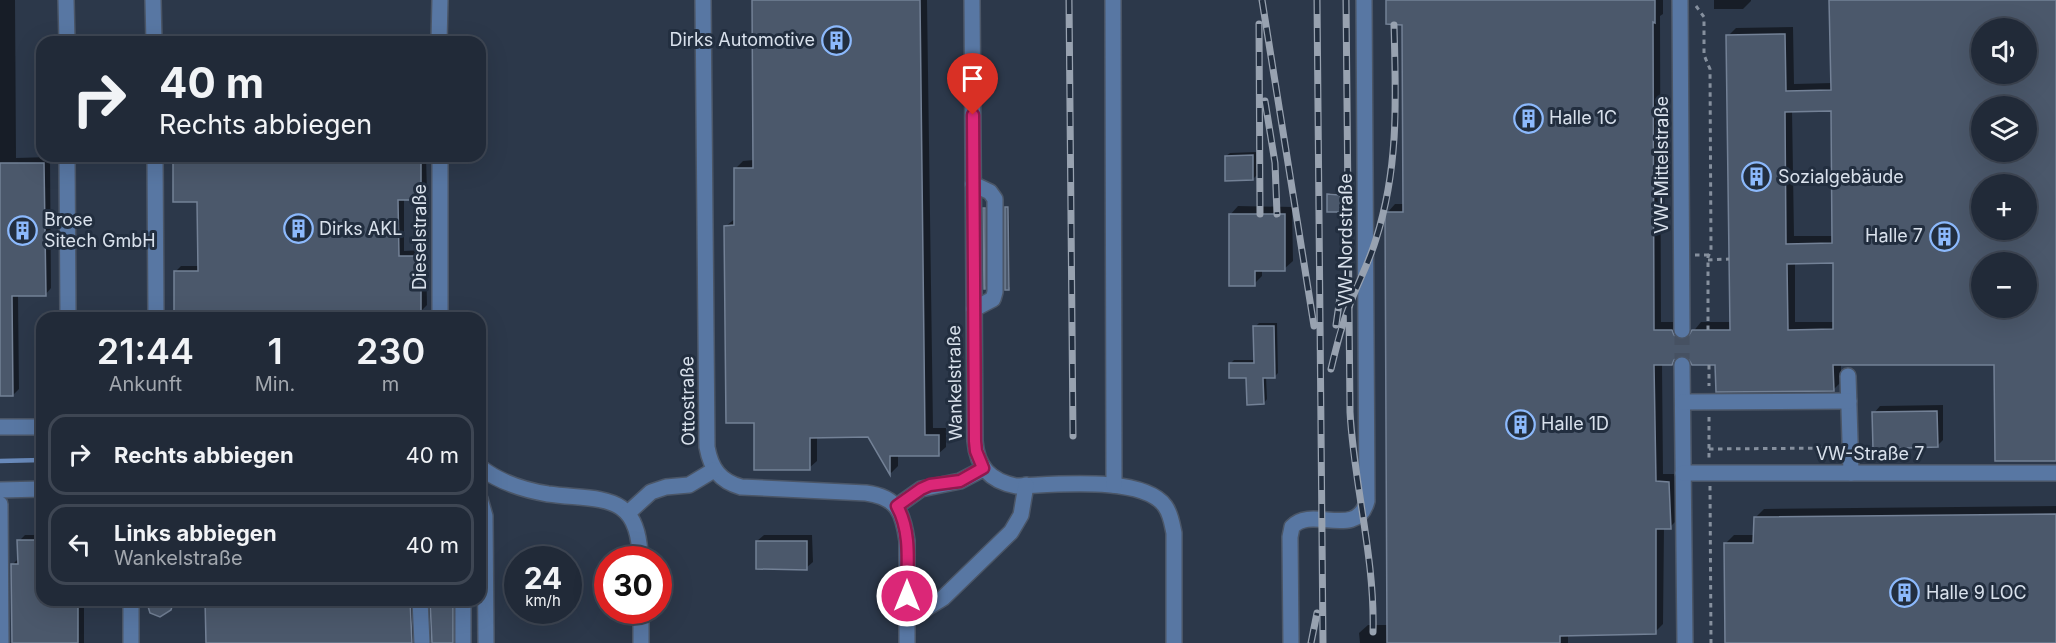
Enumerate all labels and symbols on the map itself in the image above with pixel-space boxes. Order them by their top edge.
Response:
building icon: Dirks Automotive [820,24,852,56]
place label: Dirks Automotive [670,29,815,50]
pin [947,53,998,115]
street label: VW-Mittelstraße [1651,96,1672,234]
building icon: Halle 1C [1512,102,1544,134]
place label: Halle 1C [1549,107,1617,128]
building icon: Sozialgebäude [1741,161,1773,193]
place label: Sozialgebäude [1778,166,1904,187]
street label: VW-Nordstraße [1335,173,1356,307]
street label: Dieselstraße [409,184,430,290]
place label: Brose Sitech GmbH [44,209,156,251]
building icon: Dirks AKL [282,213,314,245]
building icon: Brose Sitech GmbH [7,214,39,246]
place label: Dirks AKL [319,218,403,239]
building icon: Halle 7 [1928,220,1960,252]
place label: Halle 7 [1865,225,1923,246]
street label: Wankelstraße [943,325,966,441]
street label: Ottostraße [676,356,699,446]
building icon: Halle 1D [1504,408,1536,440]
place label: Halle 1D [1541,413,1609,434]
street label: VW-Straße 7 [1816,443,1924,464]
speed limit sign: 30 [594,546,672,624]
position arrow [875,564,939,628]
building icon: Halle 9 LOC [1889,577,1921,609]
place label: Halle 9 LOC [1926,582,2027,603]

